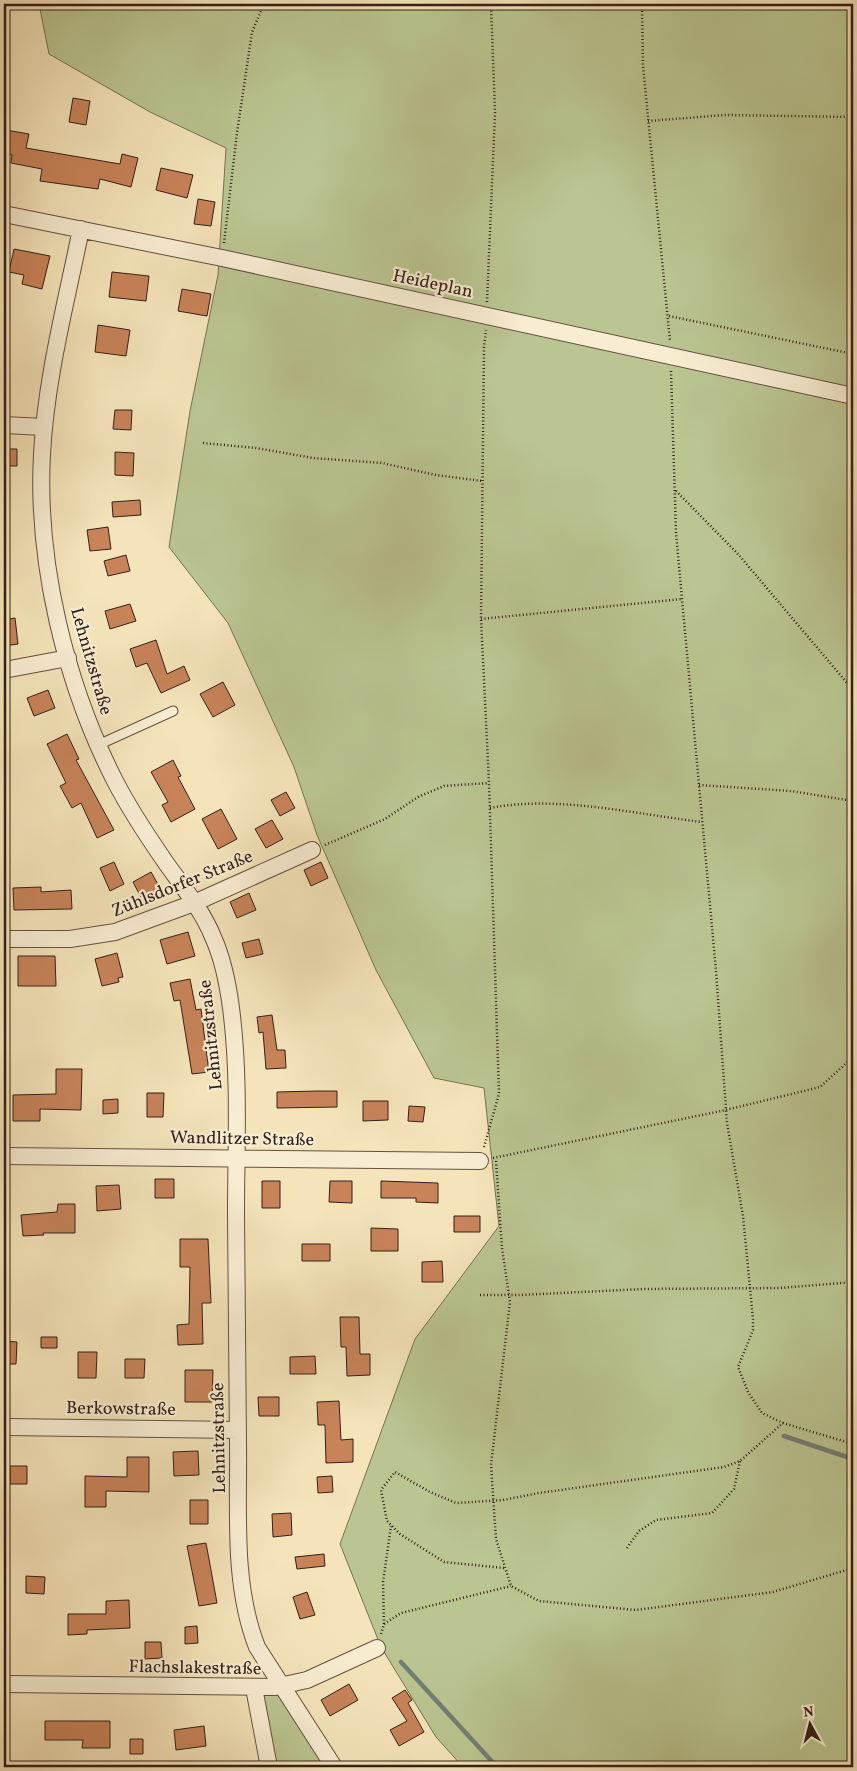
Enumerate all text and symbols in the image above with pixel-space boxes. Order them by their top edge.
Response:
street label: Heideplan [390,264,475,305]
street label: Lehnitzstraße [63,605,118,718]
street label: Zühlsdorfer Straße [108,845,257,924]
street label: Lehnitzstraße [193,979,230,1091]
street label: Wandlitzer Straße [170,1126,314,1153]
street label: Lehnitzstraße [206,1382,233,1494]
street label: Berkowstraße [66,1396,176,1423]
street label: Flachslakestraße [128,1655,262,1682]
north arrow [784,1698,834,1748]
text: N [802,1703,815,1723]

